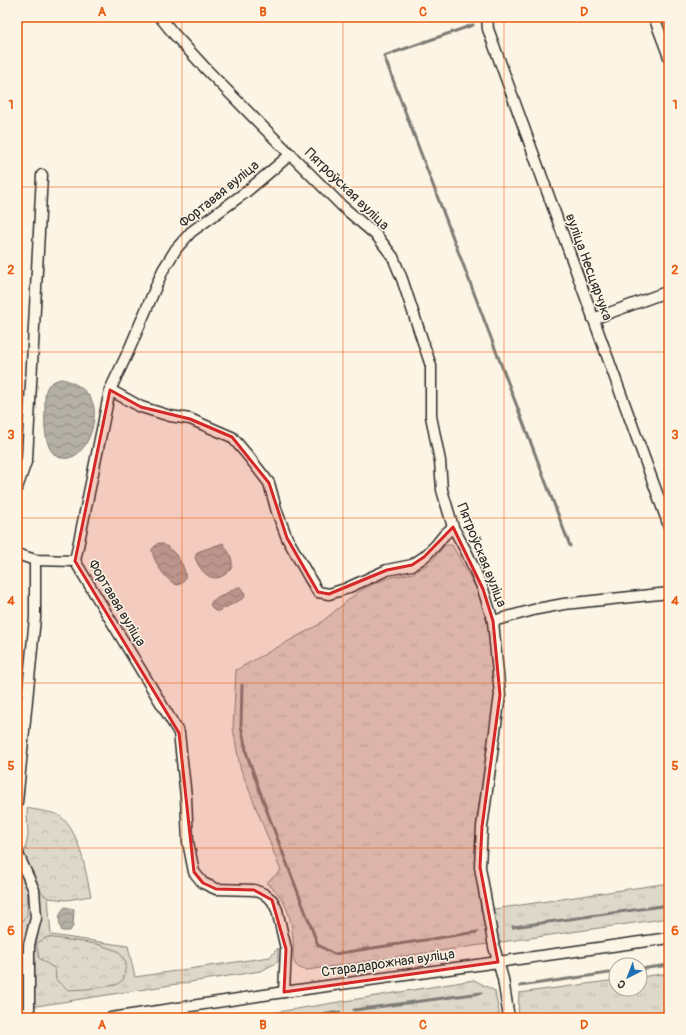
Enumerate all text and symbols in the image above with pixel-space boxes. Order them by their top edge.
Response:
text: A [98,4,107,20]
text: B [259,4,267,20]
text: C [419,4,427,20]
text: D [580,4,588,20]
text: 1 [8,97,14,113]
text: 1 [672,97,678,113]
street label: Пятроўская вуліца [301,144,393,234]
street label: Фортавая вуліца [176,157,262,231]
street label: вуліца Несцярчука [562,211,616,323]
text: 2 [7,262,15,278]
text: 2 [671,262,679,278]
text: 3 [7,427,15,443]
text: 3 [671,427,679,443]
street label: Пятроўская вуліца [453,501,511,609]
street label: Фортавая вуліца [84,557,150,649]
text: 4 [7,593,15,609]
text: 4 [671,593,679,609]
text: 5 [7,758,15,774]
text: 5 [671,758,679,774]
text: 6 [7,923,15,939]
text: 6 [671,923,679,939]
street label: Старадарожная вуліца [320,945,456,981]
north arrow [608,957,648,997]
text: С [615,977,629,991]
text: A [98,1017,107,1033]
text: B [259,1017,267,1033]
text: C [419,1017,427,1033]
text: D [580,1017,588,1033]

